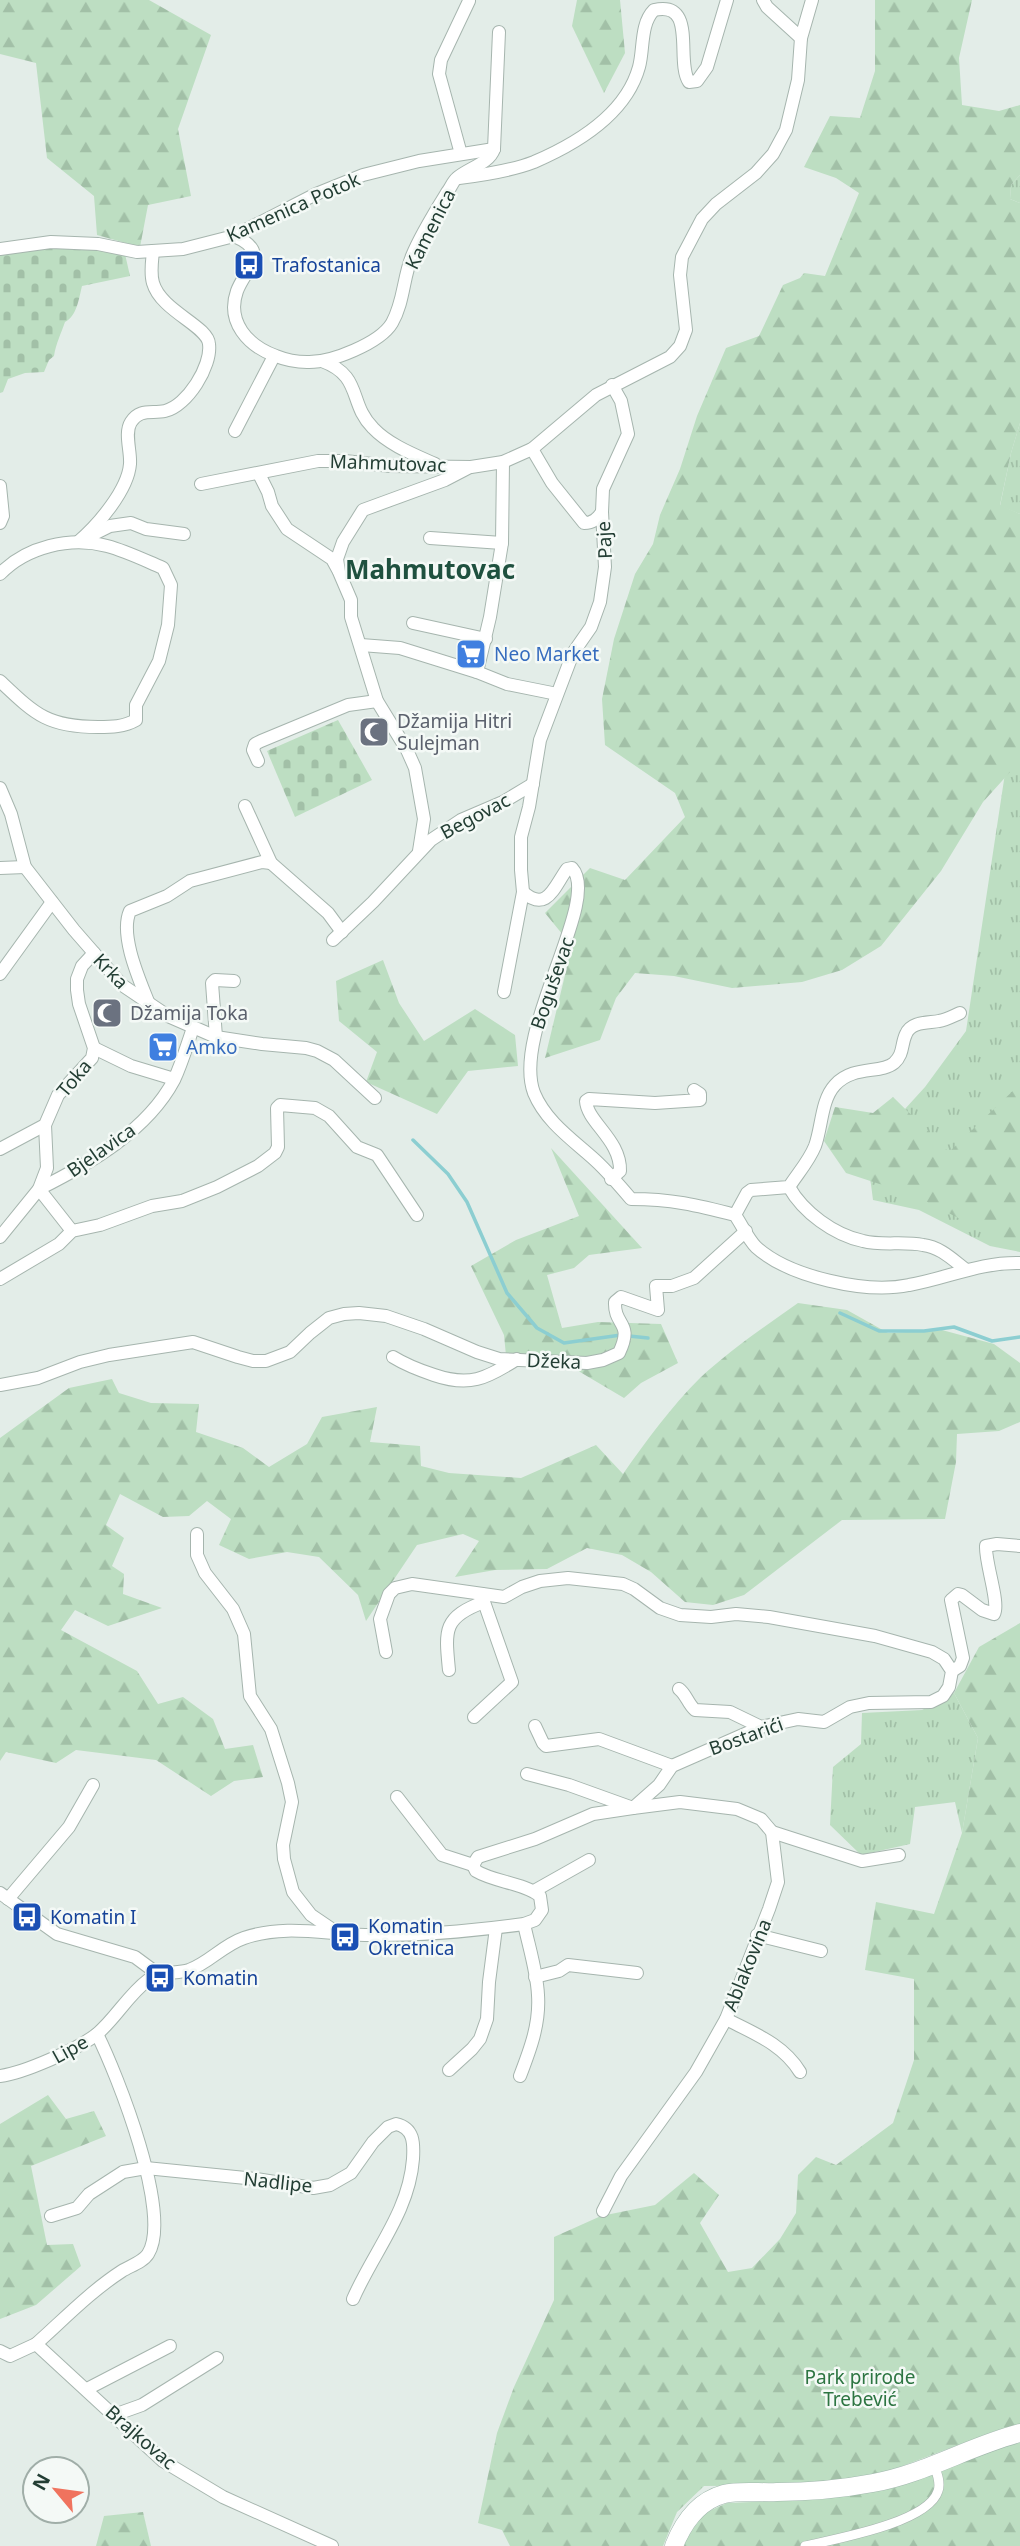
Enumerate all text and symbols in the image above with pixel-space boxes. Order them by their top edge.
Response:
street label: Kamenica Potok [222,166,364,248]
street label: Kamenica [399,184,461,274]
bus stop icon: Trafostanica [232,248,266,282]
place label: Trafostanica [272,252,381,278]
street label: Mahmutovac [329,448,447,478]
street label: Paje [590,520,618,560]
district label: Mahmutovac [345,551,515,587]
supermarket icon: Neo Market [454,637,488,671]
place label: Neo Market [494,641,599,667]
place label: Džamija Hitri Sulejman [397,708,512,756]
mosque icon: Džamija Hitri Sulejman [357,715,391,749]
street label: Begovac [436,787,514,845]
street label: Boguševac [524,933,580,1033]
street label: Krka [88,947,134,995]
mosque icon: Džamija Toka [90,996,124,1030]
place label: Džamija Toka [130,1000,248,1026]
supermarket icon: Amko [146,1030,180,1064]
place label: Amko [186,1034,238,1060]
street label: Toka [51,1054,97,1102]
street label: Bjelavica [62,1117,140,1183]
street label: Džeka [526,1347,582,1375]
street label: Bostarići [705,1711,787,1761]
bus stop icon: Komatin I [10,1900,44,1934]
place label: Komatin I [50,1904,137,1930]
place label: Komatin Okretnica [368,1913,454,1961]
street label: Ablakovina [717,1915,777,2015]
bus stop icon: Komatin Okretnica [328,1920,362,1954]
bus stop icon: Komatin [143,1961,177,1995]
place label: Komatin [183,1965,258,1991]
street label: Lipe [47,2029,93,2069]
street label: Nadlipe [242,2165,314,2199]
park label: Park prirode Trebević [805,2364,915,2412]
street label: Brajkovac [100,2399,182,2475]
north arrow [21,2455,91,2525]
text: N [26,2469,56,2495]

